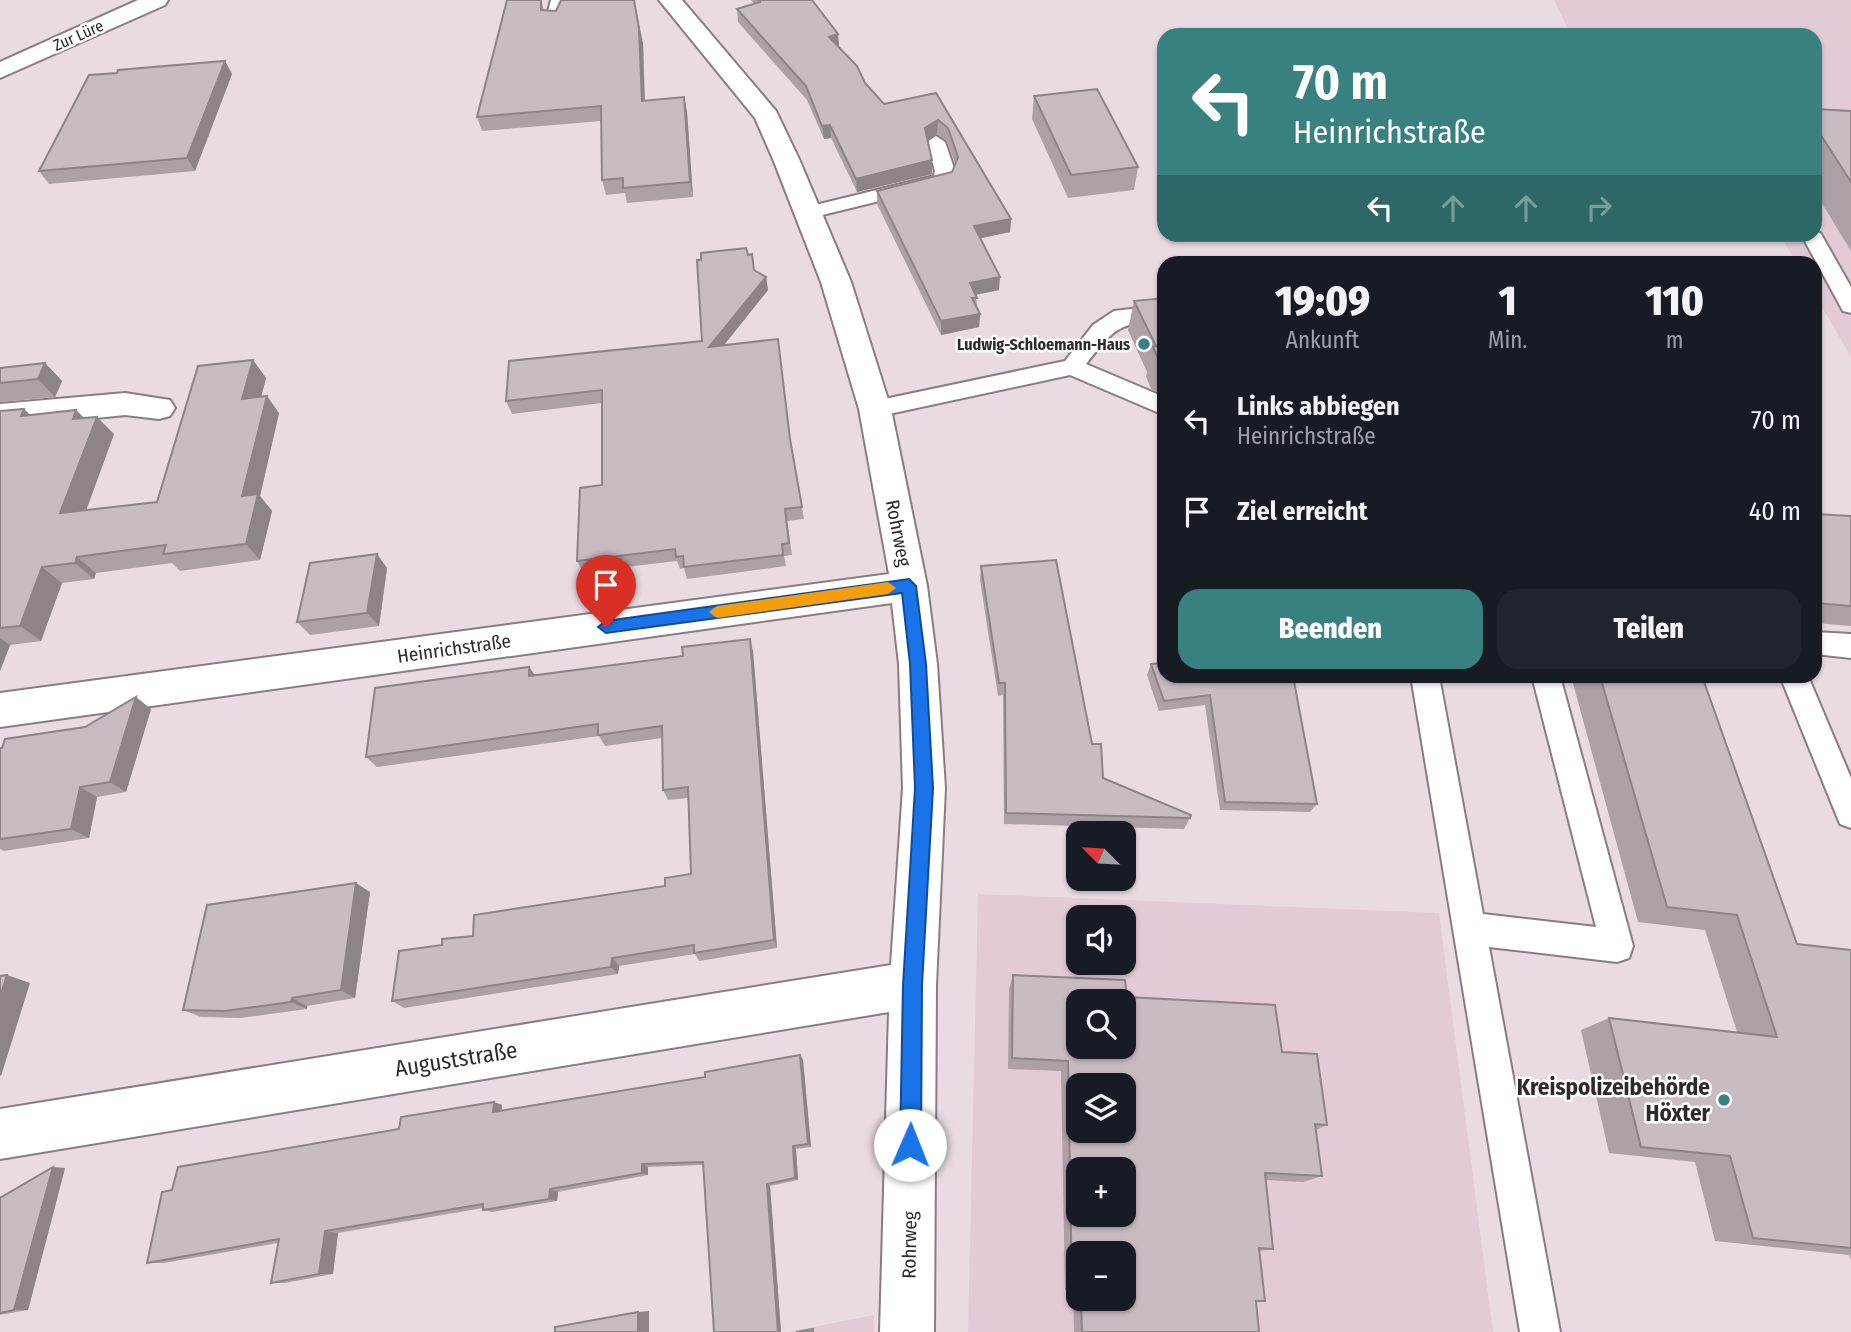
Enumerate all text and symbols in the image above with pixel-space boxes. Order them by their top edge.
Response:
street label: Zur Lüre [50,16,106,55]
text: 70 m [1293,53,1388,112]
icon: left [1178,56,1269,147]
text: Heinrichstraße [1293,113,1486,151]
icon: left [1361,189,1399,227]
icon: ahead [1434,189,1472,227]
icon: ahead [1507,189,1545,227]
icon: right [1580,189,1618,227]
text: 19:09 [1275,276,1370,326]
text: 1 [1499,276,1517,326]
text: 110 [1645,276,1704,326]
text: Ankunft [1286,326,1359,354]
text: Min. [1488,326,1527,354]
text: m [1666,326,1683,354]
place label: Ludwig-Schloemann-Haus [957,335,1130,354]
marker: Ludwig-Schloemann-Haus [1136,336,1152,352]
text: Links abbiegen [1237,391,1400,422]
icon: left [1178,402,1216,440]
text: 70 m [1751,405,1801,436]
text: Heinrichstraße [1237,422,1376,450]
icon: arrive [1178,493,1216,531]
text: Ziel erreicht [1237,496,1368,527]
text: 40 m [1749,496,1801,527]
street label: Rohrweg [881,498,916,568]
pin [576,555,636,627]
icon: arrive [587,566,625,604]
button: Beenden [1178,589,1483,669]
button: Teilen [1497,589,1801,669]
street label: Heinrichstraße [396,629,512,668]
north arrow [1066,821,1136,891]
map controls [1066,821,1136,1311]
button: sound [1066,905,1136,975]
button: search [1066,989,1136,1059]
street label: Auguststraße [393,1035,519,1083]
button: layers [1066,1073,1136,1143]
place label: Kreispolizeibehörde Höxter [1517,1073,1711,1127]
marker: Kreispolizeibehörde Höxter [1716,1092,1732,1108]
position arrow [873,1108,947,1182]
button: + [1066,1157,1136,1227]
street label: Rohrweg [897,1211,922,1279]
button: − [1066,1241,1136,1311]

